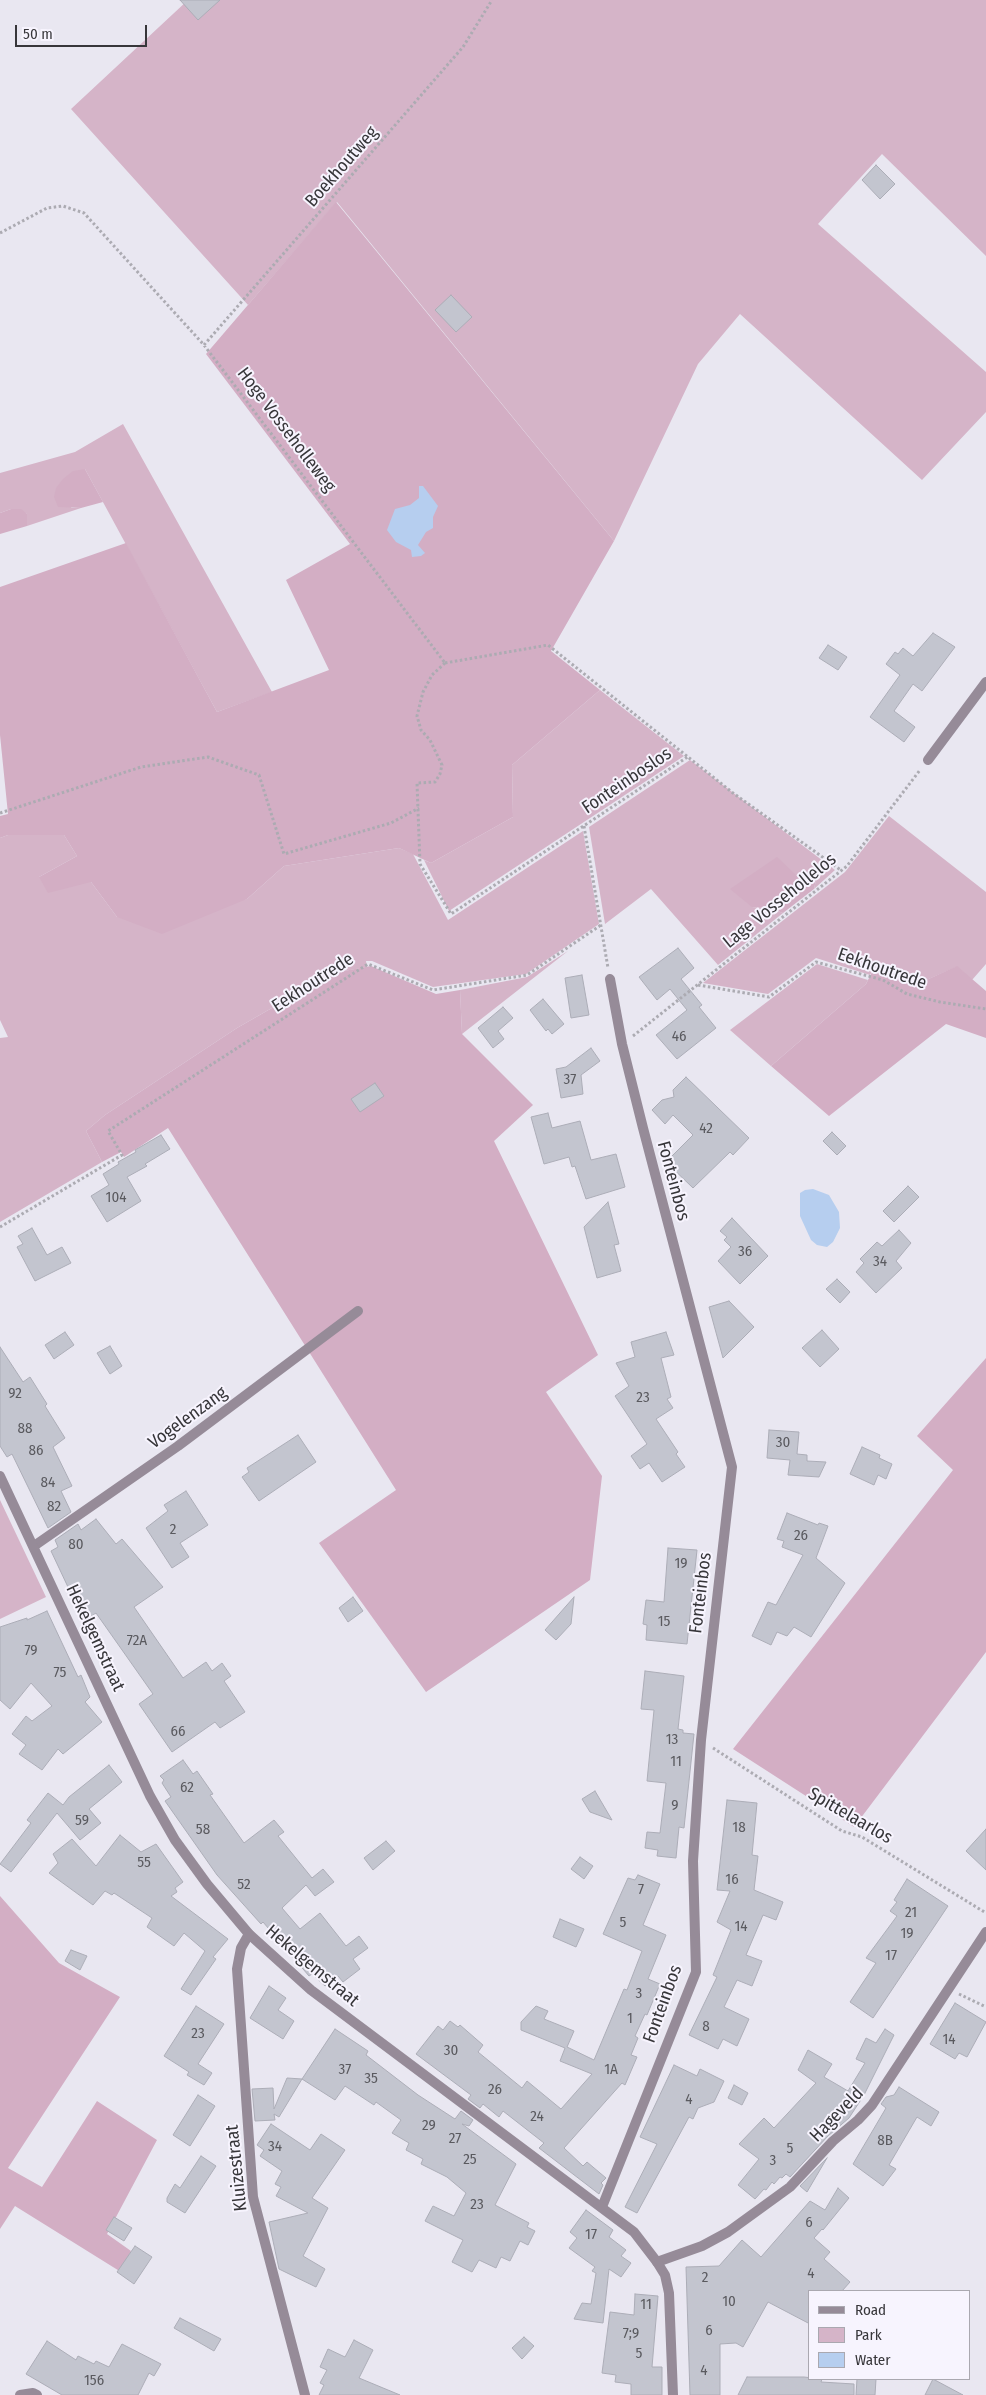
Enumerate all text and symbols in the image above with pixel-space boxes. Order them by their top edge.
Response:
scale bar [18,15,150,47]
text: 50 m [23,25,53,43]
street label: Boekhoutweg [301,122,383,212]
street label: Hoge Vosseholleweg [232,363,340,497]
street label: Fonteinboslos [578,743,676,819]
street label: Lage Vossehollelos [719,849,841,953]
street label: Eekhoutrede [835,944,929,994]
street label: Eekhoutrede [268,949,358,1017]
house number: 46 [672,1028,686,1046]
house number: 37 [564,1071,576,1089]
house number: 42 [699,1120,713,1138]
street label: Fonteinbos [652,1139,694,1223]
house number: 104 [106,1189,126,1207]
house number: 36 [738,1243,752,1261]
house number: 34 [873,1253,887,1271]
street label: Vogelenzang [144,1382,232,1454]
house number: 92 [8,1385,22,1403]
house number: 23 [636,1389,650,1407]
house number: 88 [18,1420,32,1438]
house number: 30 [776,1434,790,1452]
house number: 86 [29,1442,43,1460]
house number: 84 [41,1474,55,1492]
house number: 82 [47,1498,61,1516]
house number: 2 [170,1521,176,1539]
house number: 26 [794,1527,808,1545]
house number: 80 [68,1536,84,1554]
street label: Fonteinbos [685,1551,717,1635]
house number: 19 [674,1555,688,1573]
street label: Hekelgemstraat [61,1581,129,1695]
house number: 15 [658,1613,670,1631]
house number: 72A [127,1632,147,1650]
house number: 79 [24,1642,38,1660]
house number: 75 [54,1664,66,1682]
house number: 66 [171,1723,185,1741]
house number: 13 [666,1731,678,1749]
house number: 11 [670,1753,682,1771]
house number: 62 [180,1779,194,1797]
street label: Spittelaarlos [804,1783,896,1849]
house number: 9 [671,1797,679,1815]
house number: 59 [75,1812,89,1830]
house number: 18 [732,1819,746,1837]
house number: 58 [196,1821,210,1839]
house number: 55 [137,1854,151,1872]
house number: 16 [725,1871,739,1889]
house number: 52 [237,1876,251,1894]
house number: 7 [638,1881,644,1899]
house number: 21 [905,1904,917,1922]
house number: 5 [620,1914,626,1932]
house number: 14 [734,1918,748,1936]
street label: Hekelgemstraat [261,1921,363,2011]
house number: 19 [900,1925,914,1943]
house number: 17 [885,1947,897,1965]
street label: Fonteinbos [639,1962,687,2046]
house number: 3 [636,1985,642,2003]
house number: 1 [627,2010,633,2028]
house number: 8 [702,2018,710,2036]
house number: 23 [191,2025,205,2043]
house number: 14 [942,2031,956,2049]
house number: 30 [444,2042,458,2060]
house number: 37 [339,2061,351,2079]
house number: 1A [604,2061,618,2079]
house number: 35 [364,2070,378,2088]
house number: 26 [488,2081,502,2099]
street label: Hageveld [806,2083,868,2147]
house number: 4 [685,2091,693,2109]
house number: 24 [530,2108,544,2126]
house number: 29 [422,2117,436,2135]
street label: Kluizestraat [222,2124,252,2212]
house number: 27 [449,2130,461,2148]
house number: 8B [877,2132,893,2150]
house number: 34 [268,2138,282,2156]
house number: 5 [787,2140,793,2158]
house number: 25 [463,2151,477,2169]
house number: 3 [770,2152,776,2170]
house number: 23 [470,2196,484,2214]
house number: 6 [805,2214,813,2232]
house number: 17 [585,2226,597,2244]
house number: 4 [807,2265,815,2283]
house number: 2 [702,2269,708,2287]
legend [808,2290,971,2380]
house number: 10 [722,2293,736,2311]
house number: 11 [640,2296,652,2314]
text: Road [855,2301,886,2319]
house number: 6 [705,2322,713,2340]
house number: 7;9 [623,2325,639,2343]
text: Park [855,2326,882,2344]
house number: 5 [636,2345,642,2363]
text: Water [855,2351,890,2369]
house number: 4 [700,2362,708,2380]
house number: 156 [84,2372,104,2390]

